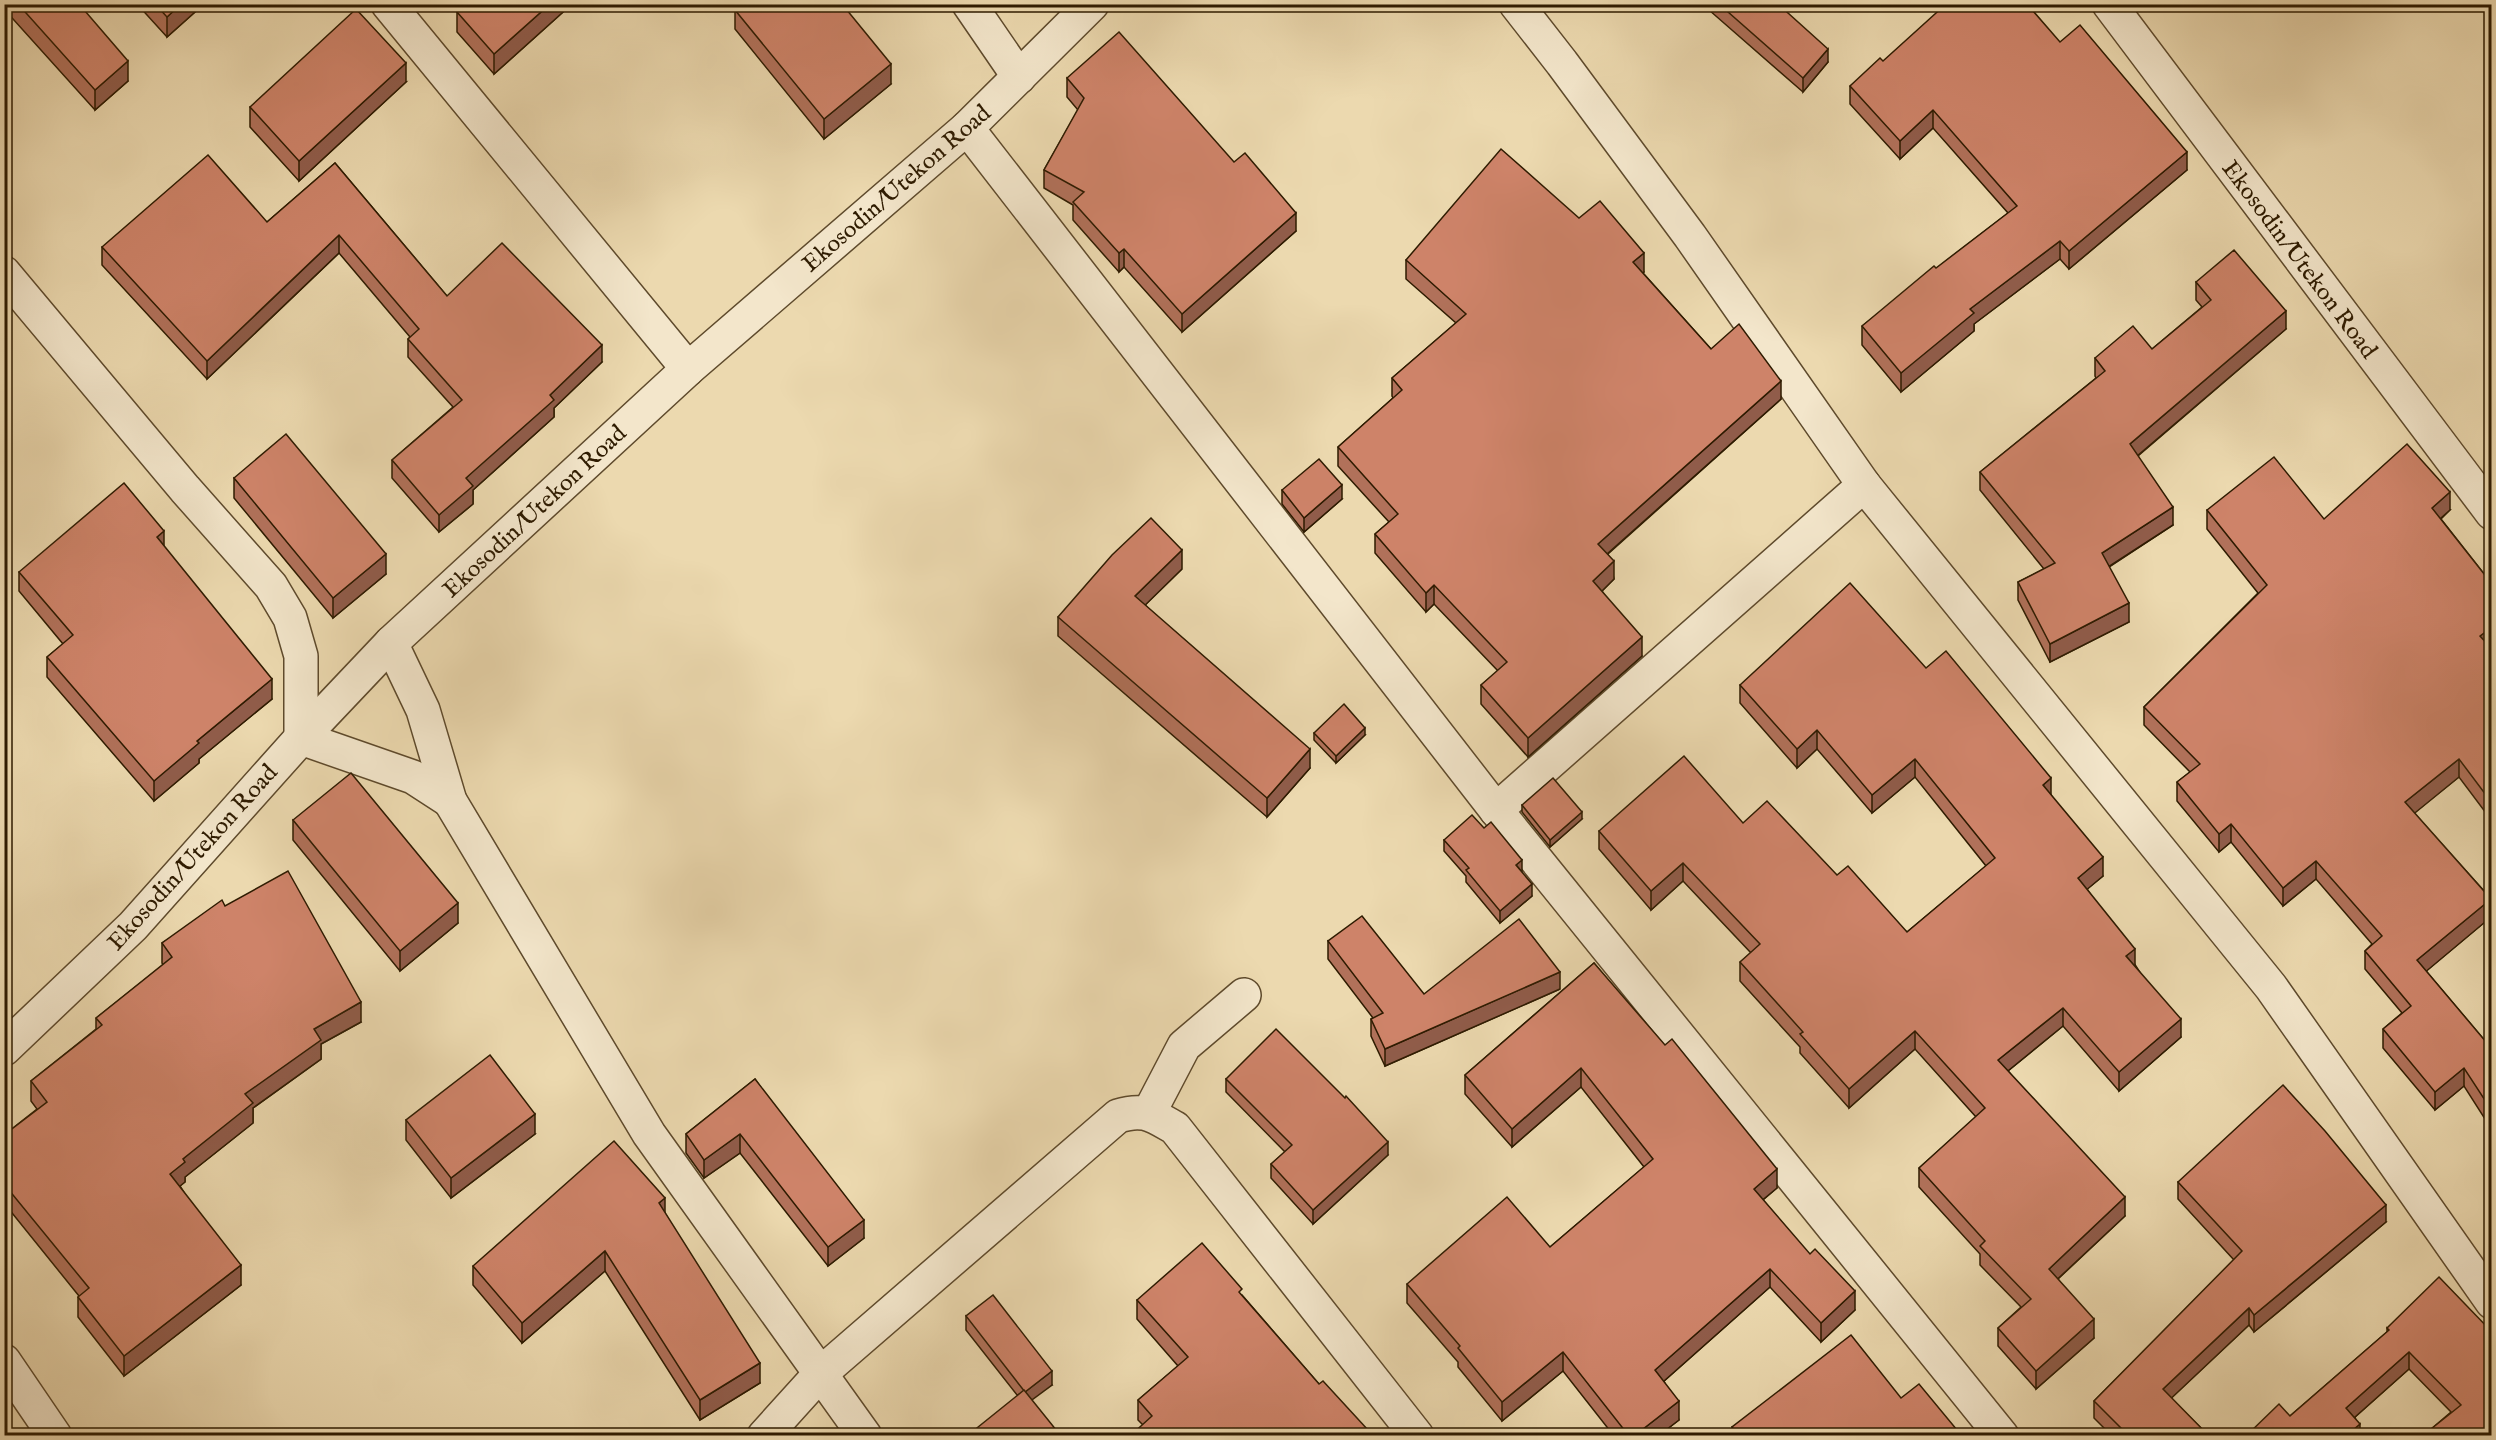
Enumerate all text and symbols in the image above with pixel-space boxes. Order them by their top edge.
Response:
street label: Ekosodin/Utekon Road [796,98,998,280]
street label: Ekosodin/Utekon Road [2214,155,2384,365]
street label: Ekosodin/Utekon Road [437,419,634,605]
street label: Ekosodin/Utekon Road [101,758,285,958]

